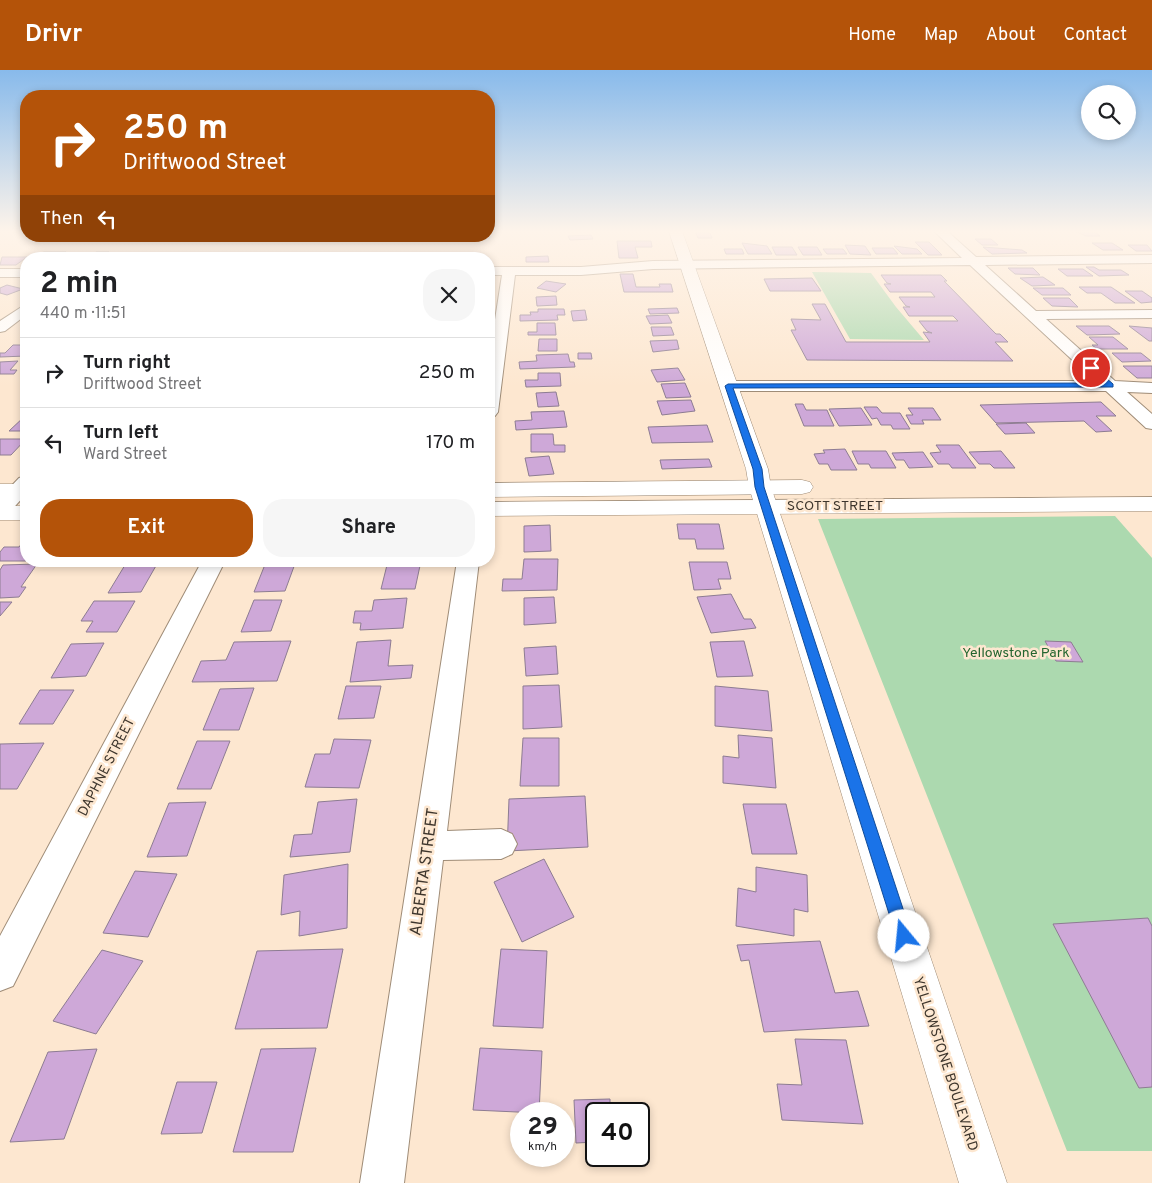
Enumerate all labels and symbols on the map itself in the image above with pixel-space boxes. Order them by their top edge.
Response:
pin [1070,347,1112,389]
street label: SCOTT STREET [787,498,883,515]
park label: Yellowstone Park [962,645,1070,662]
street label: DAPHNE STREET [75,715,139,819]
street label: ALBERTA STREET [406,807,444,937]
position arrow [877,909,929,961]
street label: YELLOWSTONE BOULEVARD [909,975,981,1153]
speed limit sign: 40 [585,1102,650,1167]

